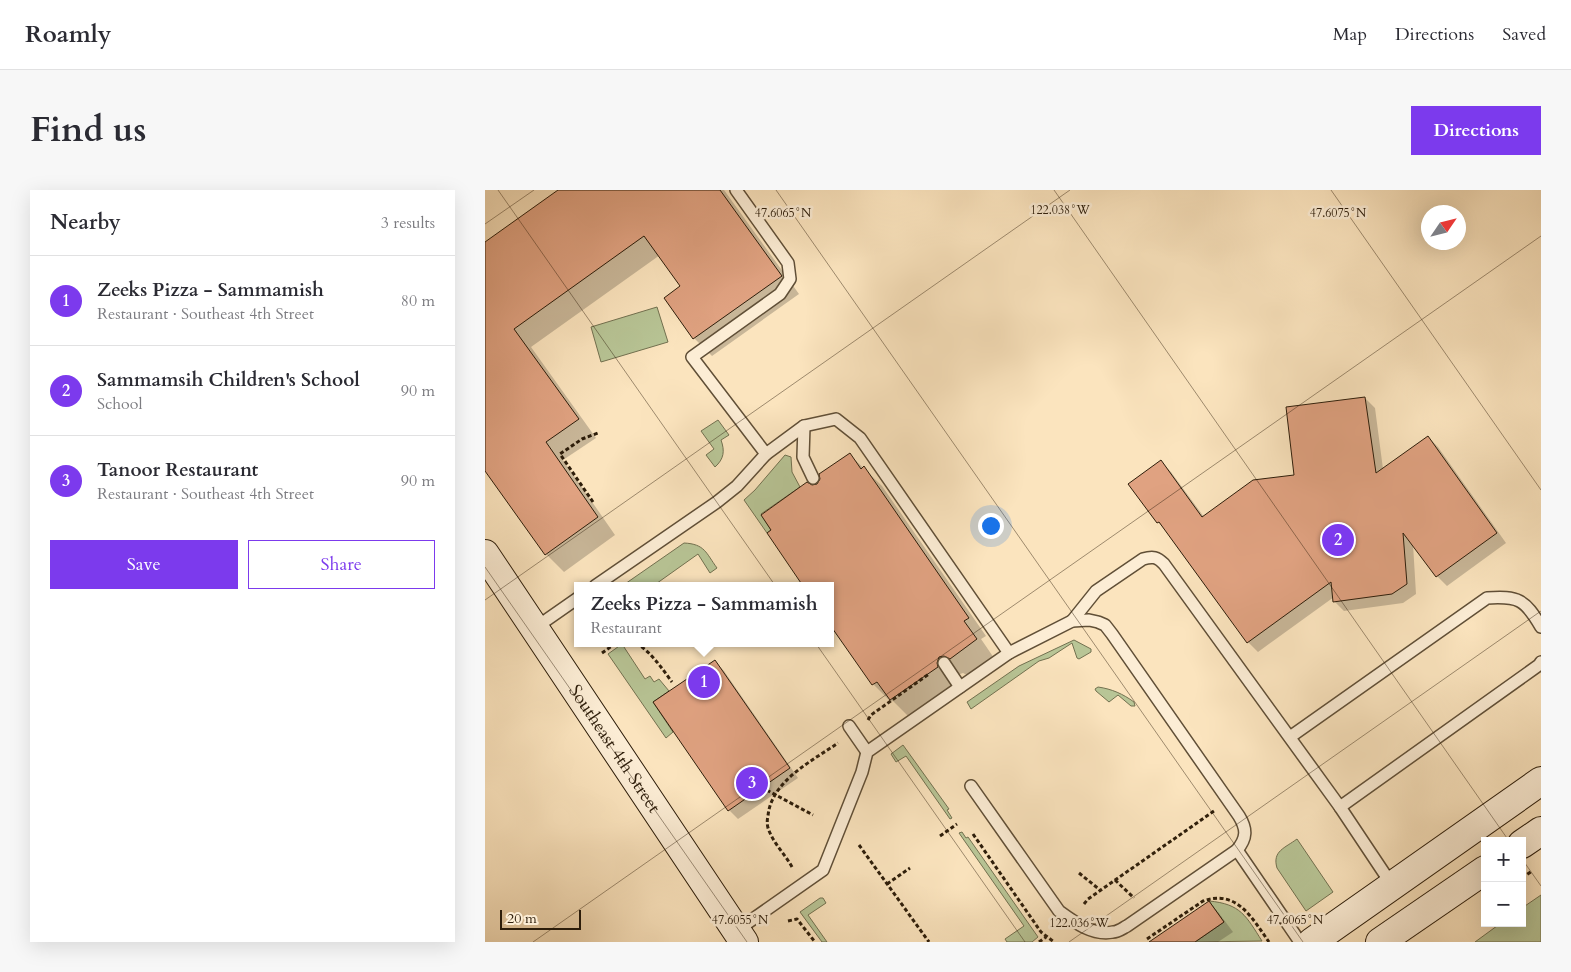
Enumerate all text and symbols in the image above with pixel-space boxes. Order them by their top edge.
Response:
text: Roamly [25,18,111,51]
text: Map [1333,22,1367,47]
text: Directions [1395,22,1474,47]
text: Saved [1502,22,1546,47]
text: Find us [30,106,146,154]
button: Directions [1411,106,1541,155]
text: 122.038°W [1030,202,1090,218]
text: 47.6065°N [755,205,812,221]
text: 47.6075°N [1310,205,1367,221]
north arrow [1421,205,1466,250]
text: Nearby [50,208,121,237]
text: 3 results [381,212,435,234]
text: Zeeks Pizza - Sammamish [97,277,324,303]
text: 1 [62,290,70,312]
text: 80 m [401,290,435,312]
text: Restaurant · Southeast 4th Street [97,303,314,325]
text: Sammamsih Children's School [97,367,360,393]
text: 2 [62,380,70,402]
text: 90 m [401,380,435,402]
text: School [97,393,142,415]
text: Tanoor Restaurant [97,457,258,483]
text: 3 [62,470,70,492]
text: 90 m [401,470,435,492]
text: Restaurant · Southeast 4th Street [97,483,314,505]
your location [978,513,1004,539]
pin: 2 [1322,521,1354,559]
button: Save [50,540,238,589]
button: Share [248,540,435,589]
popup [574,582,834,647]
text: Zeeks Pizza - Sammamish [591,591,817,617]
text: Restaurant [591,617,662,639]
pin: 1 [688,663,720,701]
street label: Southeast 4th Street [563,680,667,818]
pin: 3 [736,764,768,802]
map controls [1481,837,1526,927]
button: + [1481,837,1526,882]
button: − [1481,882,1526,927]
scale bar [500,907,581,930]
text: 20 m [507,909,537,928]
text: 47.6055°N [712,912,769,928]
text: 47.6065°N [1267,912,1324,928]
text: 122.036°W [1049,915,1109,931]

